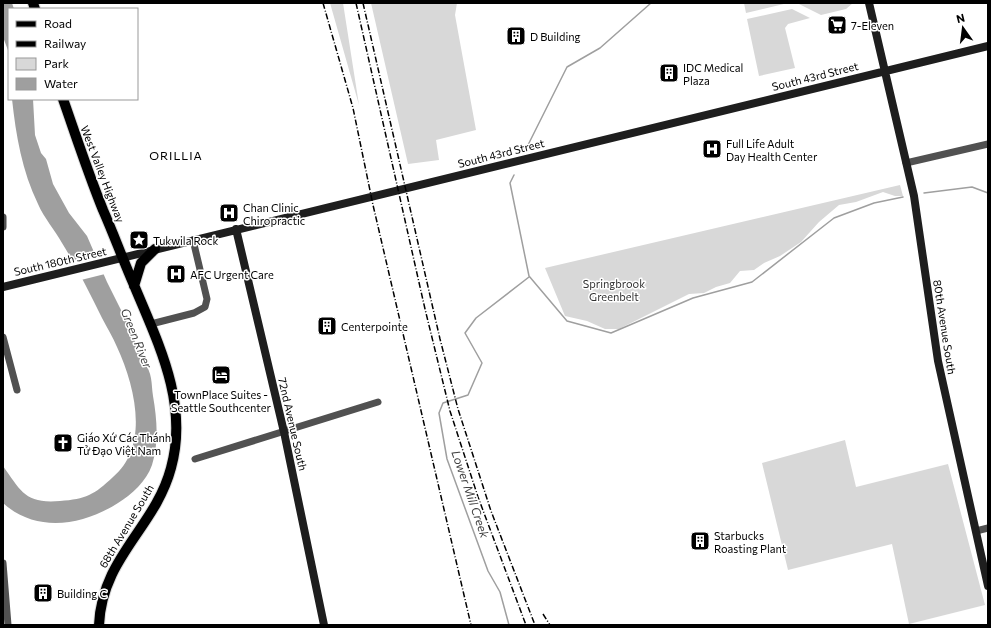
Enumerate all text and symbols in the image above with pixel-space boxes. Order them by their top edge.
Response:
legend [8,8,138,100]
north arrow [943,8,983,48]
text: N [955,11,966,25]
supermarket icon: 7-Eleven [826,14,848,36]
text: Road [44,16,72,30]
place label: 7-Eleven [851,19,894,32]
building icon: D Building [505,25,527,47]
place label: D Building [530,30,581,43]
text: Railway [44,36,86,50]
text: Park [44,56,70,70]
street label: South 43rd Street [770,59,860,93]
place label: IDC Medical Plaza [683,61,743,87]
building icon: IDC Medical Plaza [658,62,680,84]
text: Water [44,76,78,90]
street label: West Valley Highway [79,124,128,225]
street label: South 43rd Street [456,136,546,170]
place label: Full Life Adult Day Health Center [726,137,818,163]
hospital icon: Full Life Adult Day Health Center [701,138,723,160]
district label: ORILLIA [149,148,203,162]
place label: Chan Clinic Chiropractic [243,201,305,227]
hospital icon: Chan Clinic Chiropractic [218,202,240,224]
place icon: Tukwila Rock [128,229,150,251]
place label: Tukwila Rock [153,234,219,247]
street label: South 180th Street [12,244,108,278]
hospital icon: AFC Urgent Care [165,263,187,285]
place label: AFC Urgent Care [190,268,274,281]
park label: Springbrook Greenbelt [583,277,645,303]
street label: 80th Avenue South [931,279,959,375]
water label: Green River [119,306,156,371]
building icon: Centerpointe [316,315,338,337]
place label: Centerpointe [341,320,408,333]
hotel icon: TownPlace Suites - Seattle Southcenter [210,364,232,386]
street label: 72nd Avenue South [276,376,310,472]
place label: TownPlace Suites - Seattle Southcenter [171,388,272,414]
place label: Giáo Xứ Các Thánh Tử Đạo Việt Nam [77,431,171,457]
church icon: Giáo Xứ Các Thánh Tử Đạo Việt Nam [52,432,74,454]
water label: Lower Mill Creek [449,448,493,540]
street label: 68th Avenue South [96,482,156,570]
place label: Starbucks Roasting Plant [714,529,787,555]
building icon: Starbucks Roasting Plant [689,530,711,552]
building icon: Building C [32,582,54,604]
place label: Building C [57,587,107,600]

